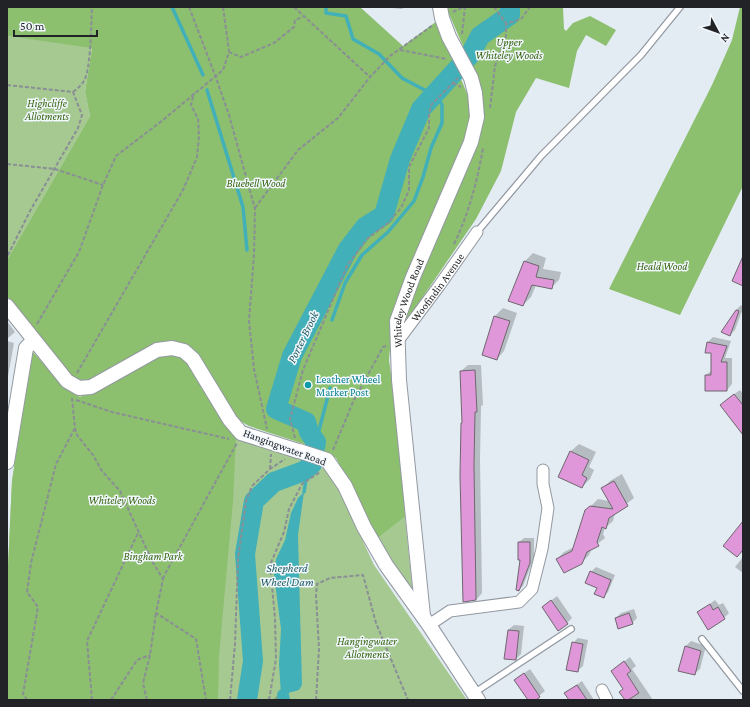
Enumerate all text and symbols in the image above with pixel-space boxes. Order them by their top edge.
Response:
scale bar [14,12,97,38]
north arrow [698,12,738,52]
text: 50 m [20,19,45,33]
text: N [718,32,733,46]
park label: Upper Whiteley Woods [476,36,543,62]
park label: Highcliffe Allotments [24,97,70,122]
park label: Bluebell Wood [226,177,286,189]
street label: Woofindin Avenue [409,251,466,324]
street label: Whiteley Wood Road [391,257,426,348]
park label: Heald Wood [637,260,688,272]
water label: Porter Brook [285,308,322,365]
place label: Leather Wheel Marker Post [316,373,380,398]
marker: Leather Wheel Marker Post [303,380,313,390]
street label: Hangingwater Road [242,426,328,469]
park label: Whiteley Woods [89,494,156,507]
park label: Bingham Park [123,550,184,563]
water label: Shepherd Wheel Dam [260,561,314,589]
park label: Hangingwater Allotments [337,635,398,660]

